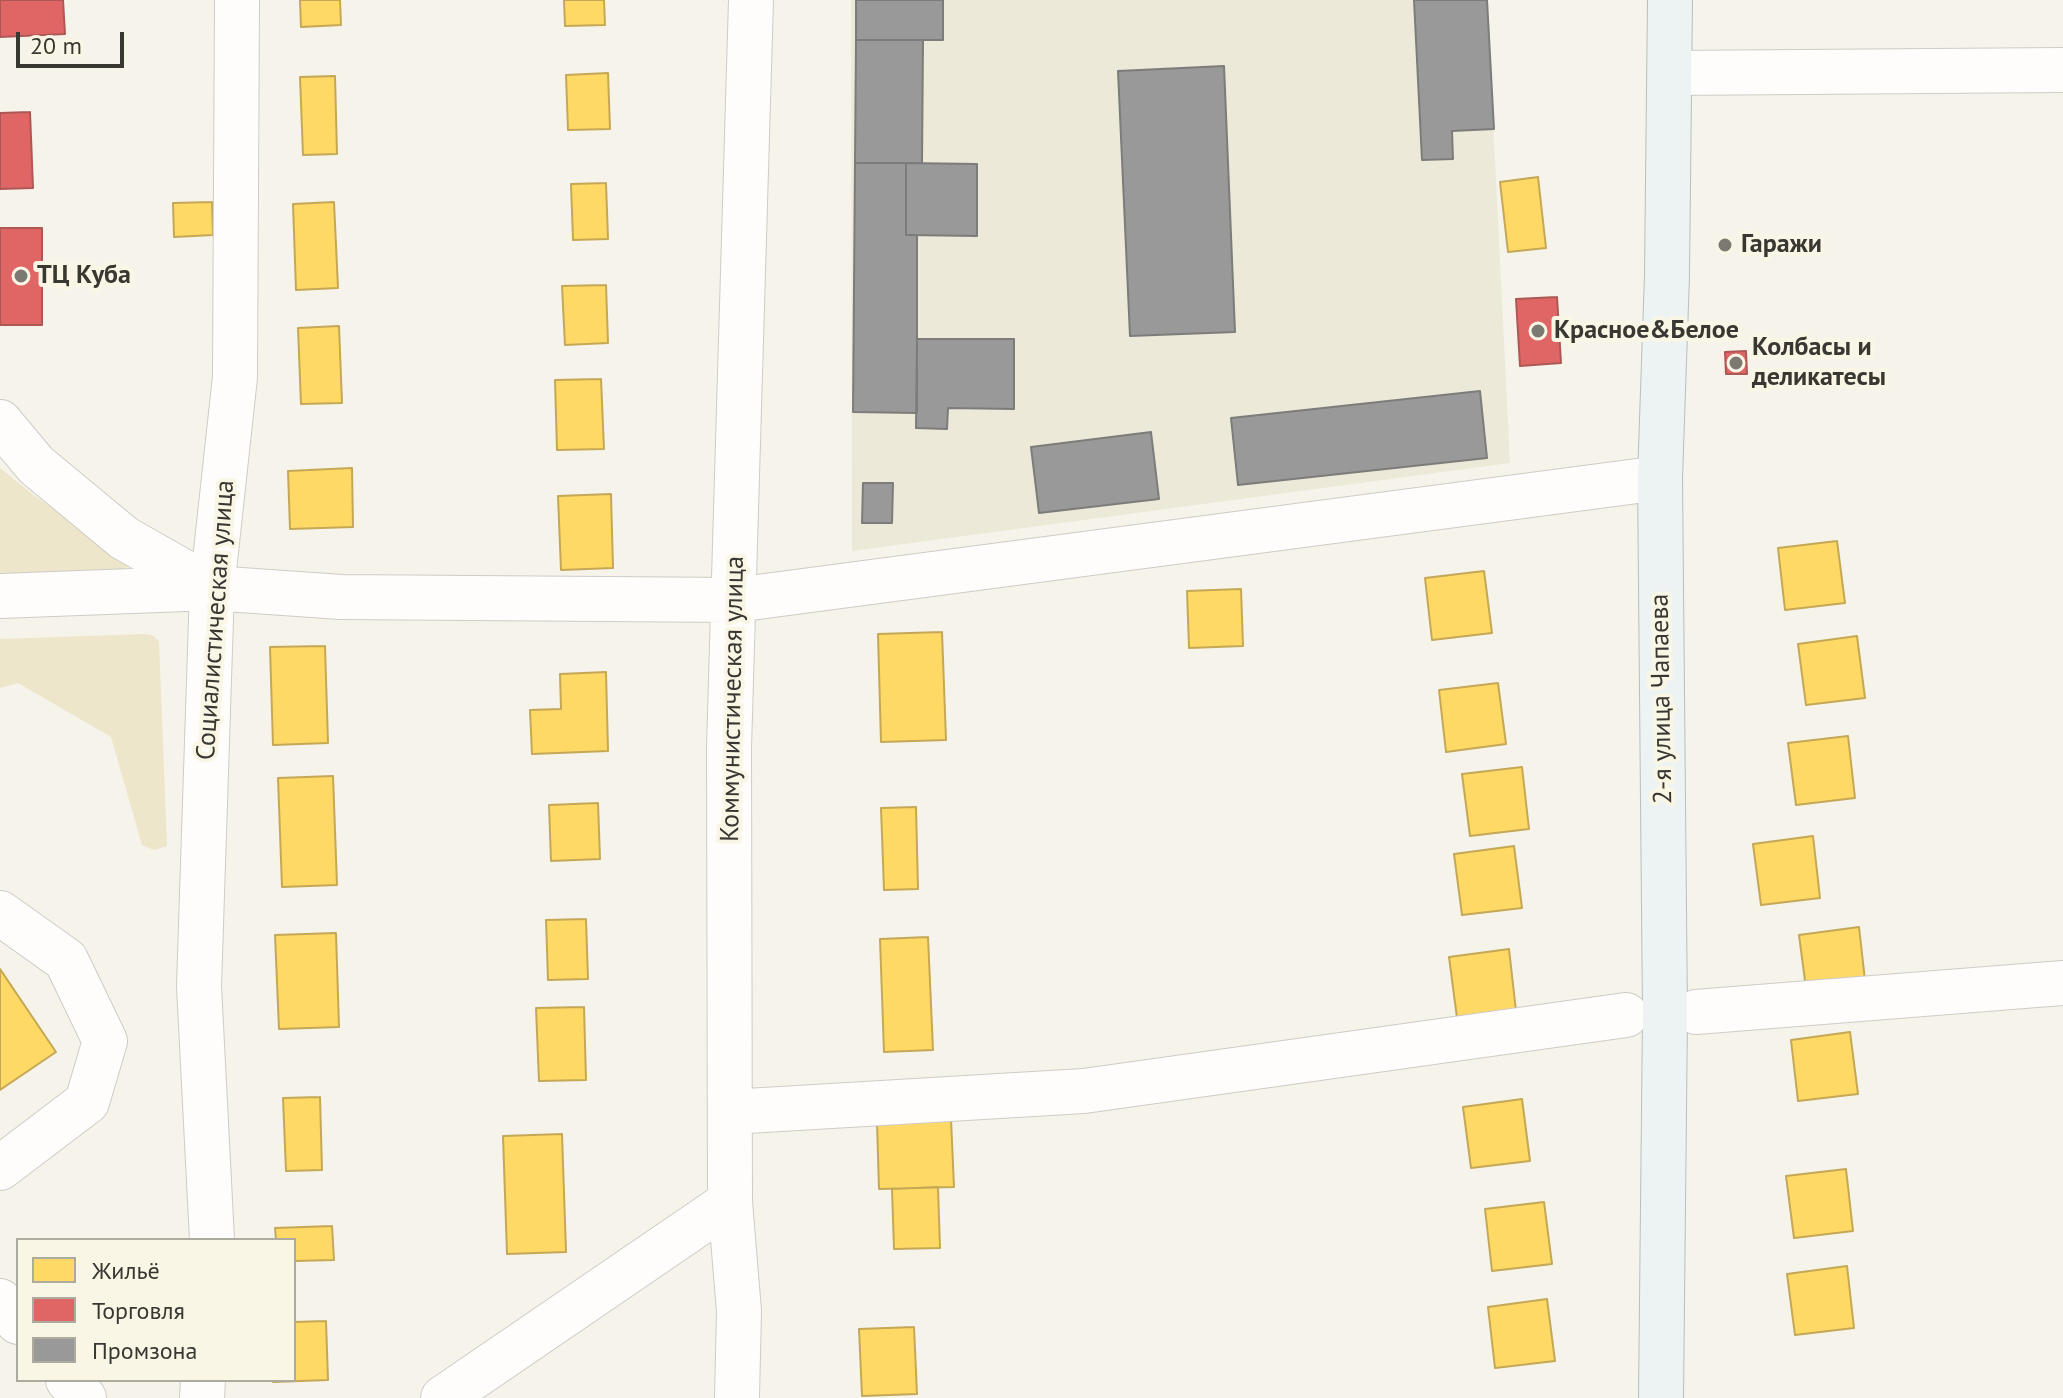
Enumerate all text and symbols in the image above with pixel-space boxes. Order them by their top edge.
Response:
scale bar [20,16,128,66]
text: 20 m [30,30,82,61]
place label: Гаражи [1741,229,1822,261]
marker: Гаражи [1716,236,1734,254]
place label: ТЦ Куба [37,260,131,292]
marker: ТЦ Куба [12,267,30,285]
place label: Красное&Белое [1554,315,1739,347]
marker: Красное&Белое [1529,322,1547,340]
place label: Колбасы и деликатесы [1752,332,1886,394]
marker: Колбасы и деликатесы [1727,354,1745,372]
street label: Социалистическая улица [191,479,241,761]
street label: Коммунистическая улица [715,556,751,842]
street label: 2-я улица Чапаева [1645,594,1679,804]
legend [16,1238,296,1382]
text: Жильё [92,1255,160,1286]
text: Торговля [92,1295,185,1326]
text: Промзона [92,1335,197,1366]

